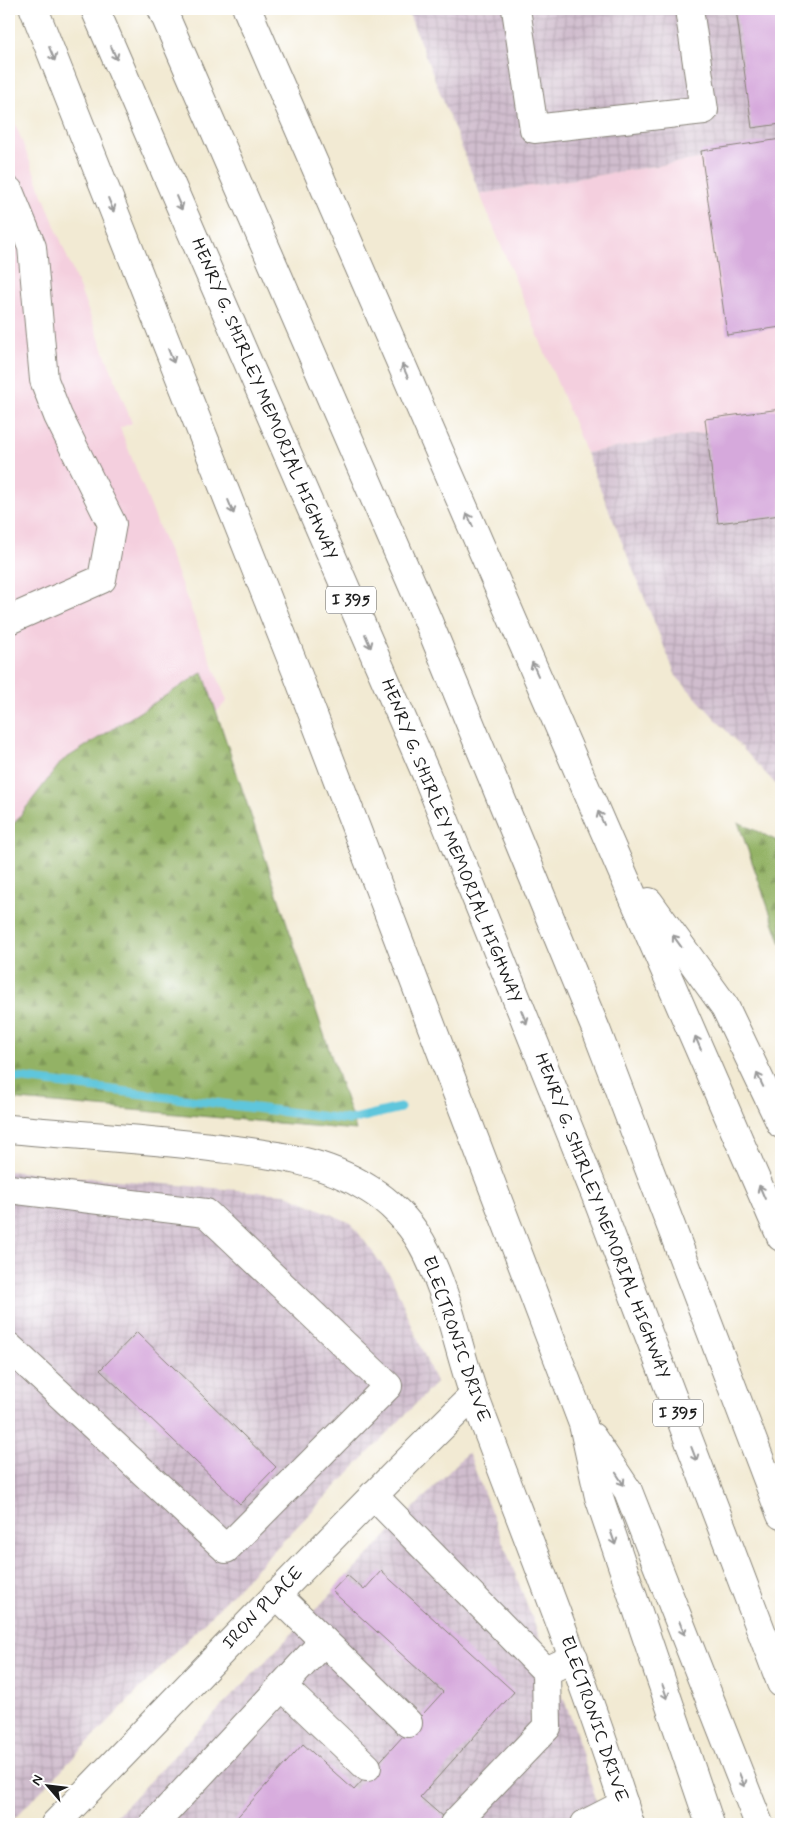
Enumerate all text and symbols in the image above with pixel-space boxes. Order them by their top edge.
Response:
one-way arrow [47,46,57,61]
one-way arrow [111,46,120,61]
one-way arrow [174,195,184,210]
one-way arrow [107,197,117,212]
street label: HENRY G. SHIRLEY MEMORIAL HIGHWAY [185,234,343,564]
one-way arrow [167,348,177,363]
one-way arrow [400,364,410,379]
one-way arrow [227,499,236,514]
one-way arrow [465,513,475,528]
road number: I 395 [326,586,376,614]
one-way arrow [364,633,374,648]
one-way arrow [530,662,540,677]
street label: HENRY G. SHIRLEY MEMORIAL HIGHWAY [375,675,527,1007]
one-way arrow [595,811,605,826]
one-way arrow [672,935,683,948]
one-way arrow [520,1009,529,1025]
one-way arrow [692,1036,702,1051]
street label: HENRY G. SHIRLEY MEMORIAL HIGHWAY [529,1050,675,1383]
one-way arrow [755,1073,765,1088]
one-way arrow [757,1185,766,1200]
street label: ELECTRONIC DRIVE [416,1253,496,1425]
road number: I 395 [653,1400,703,1426]
one-way arrow [690,1446,699,1461]
one-way arrow [615,1471,625,1485]
one-way arrow [609,1530,618,1545]
street label: IRON PLACE [217,1561,309,1655]
one-way arrow [678,1620,687,1636]
street label: ELECTRONIC DRIVE [554,1633,634,1805]
one-way arrow [661,1684,670,1699]
north arrow [22,1760,72,1810]
text: N [27,1772,48,1789]
one-way arrow [737,1772,747,1787]

